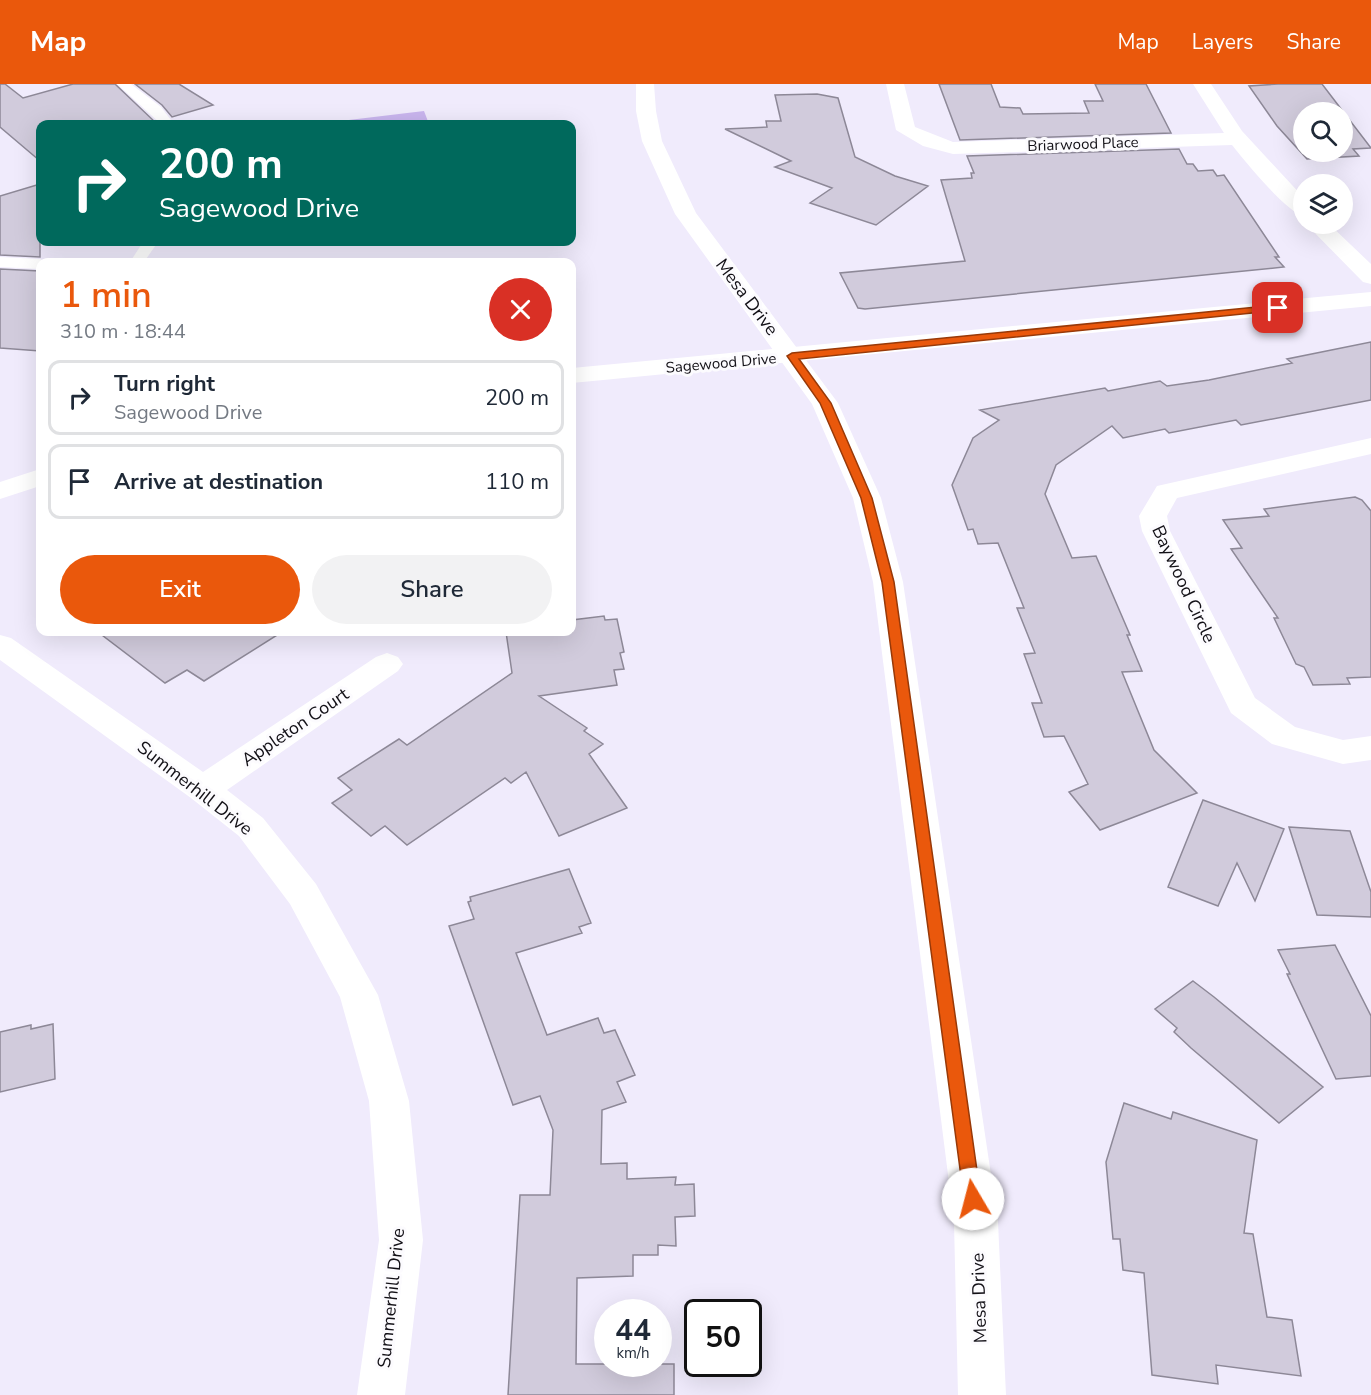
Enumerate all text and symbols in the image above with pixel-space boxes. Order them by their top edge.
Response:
text: Map [30,23,86,61]
text: Map [1117,28,1159,56]
text: Layers [1192,28,1253,56]
text: Share [1286,28,1341,56]
map controls [1293,102,1353,234]
button: search [1293,102,1353,162]
street label: Briarwood Place [1027,132,1139,156]
text: 200 m [159,136,283,193]
icon: right [60,144,138,222]
button: layers [1293,174,1353,234]
text: Sagewood Drive [159,190,359,227]
street label: Mesa Drive [710,254,784,340]
text: 1 min [60,271,152,320]
button: close [489,278,552,341]
pin [1252,282,1303,333]
icon: arrive [1261,291,1294,324]
text: 310 m · 18:44 [60,318,186,345]
street label: Sagewood Drive [665,348,777,378]
text: Turn right [114,369,215,399]
icon: right [63,381,96,414]
text: 200 m [485,383,549,413]
text: Sagewood Drive [114,399,262,426]
icon: arrive [63,465,96,498]
text: Arrive at destination [114,467,323,497]
text: 110 m [485,467,549,497]
street label: Baywood Circle [1146,521,1222,647]
button: Exit [60,555,300,624]
button: Share [312,555,552,624]
street label: Appleton Court [237,682,354,772]
street label: Summerhill Drive [132,735,258,841]
position arrow [941,1167,1005,1231]
street label: Summerhill Drive [372,1227,410,1369]
street label: Mesa Drive [965,1252,993,1344]
speed limit sign: 50 [684,1299,762,1377]
text: 44 [615,1310,651,1351]
text: km/h [616,1343,650,1363]

